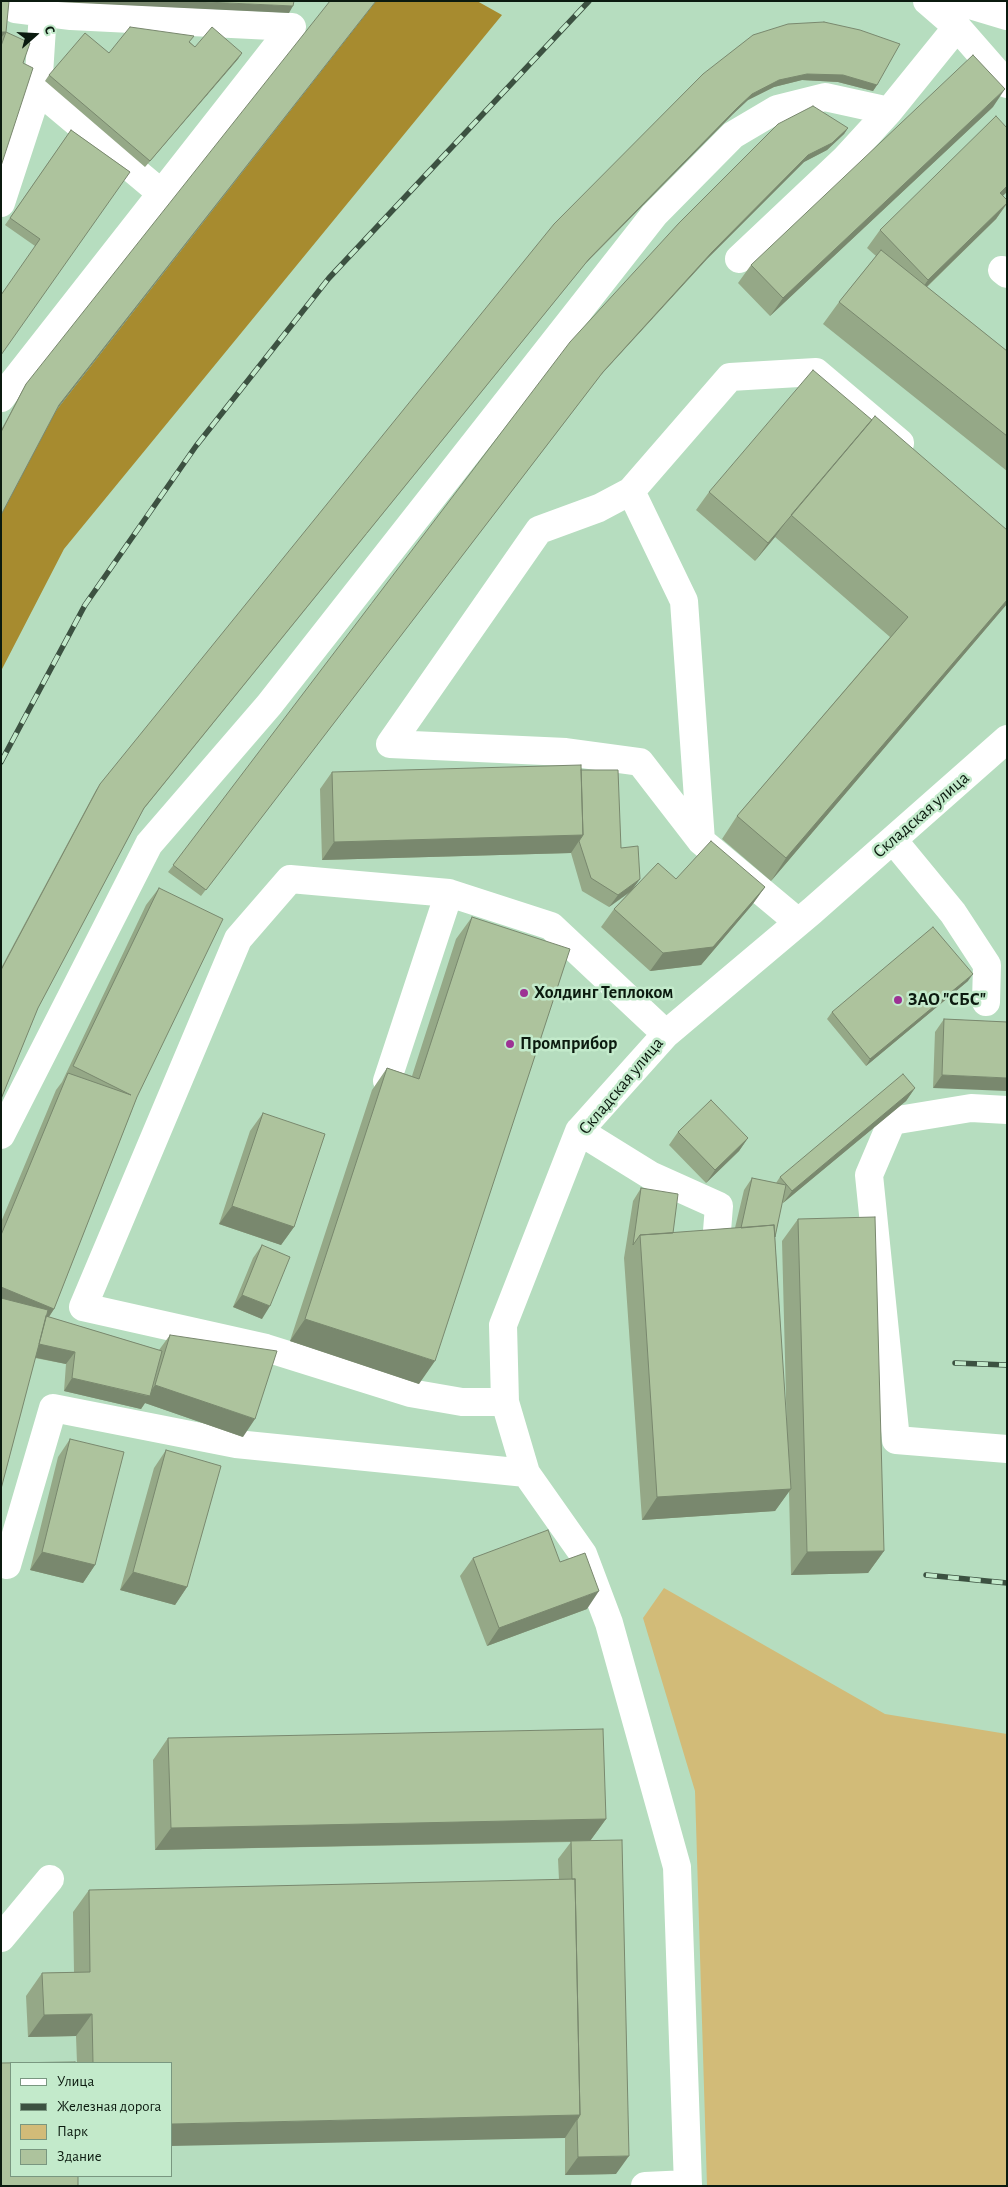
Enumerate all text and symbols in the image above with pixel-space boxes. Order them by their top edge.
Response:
north arrow [10,10,60,60]
text: С [41,24,57,36]
street label: Складская улица [868,767,974,863]
place label: Холдинг Теплоком [534,982,673,1004]
marker: Холдинг Теплоком [518,987,530,999]
place label: ЗАО "СБС" [908,989,986,1011]
marker: ЗАО "СБС" [892,994,904,1006]
place label: Промприбор [520,1033,617,1055]
street label: Складская улица [574,1033,668,1139]
marker: Промприбор [504,1038,516,1050]
legend [10,2062,172,2177]
text: Улица [57,2074,94,2089]
text: Железная дорога [57,2099,161,2114]
text: Парк [57,2124,88,2139]
text: Здание [57,2149,102,2164]

